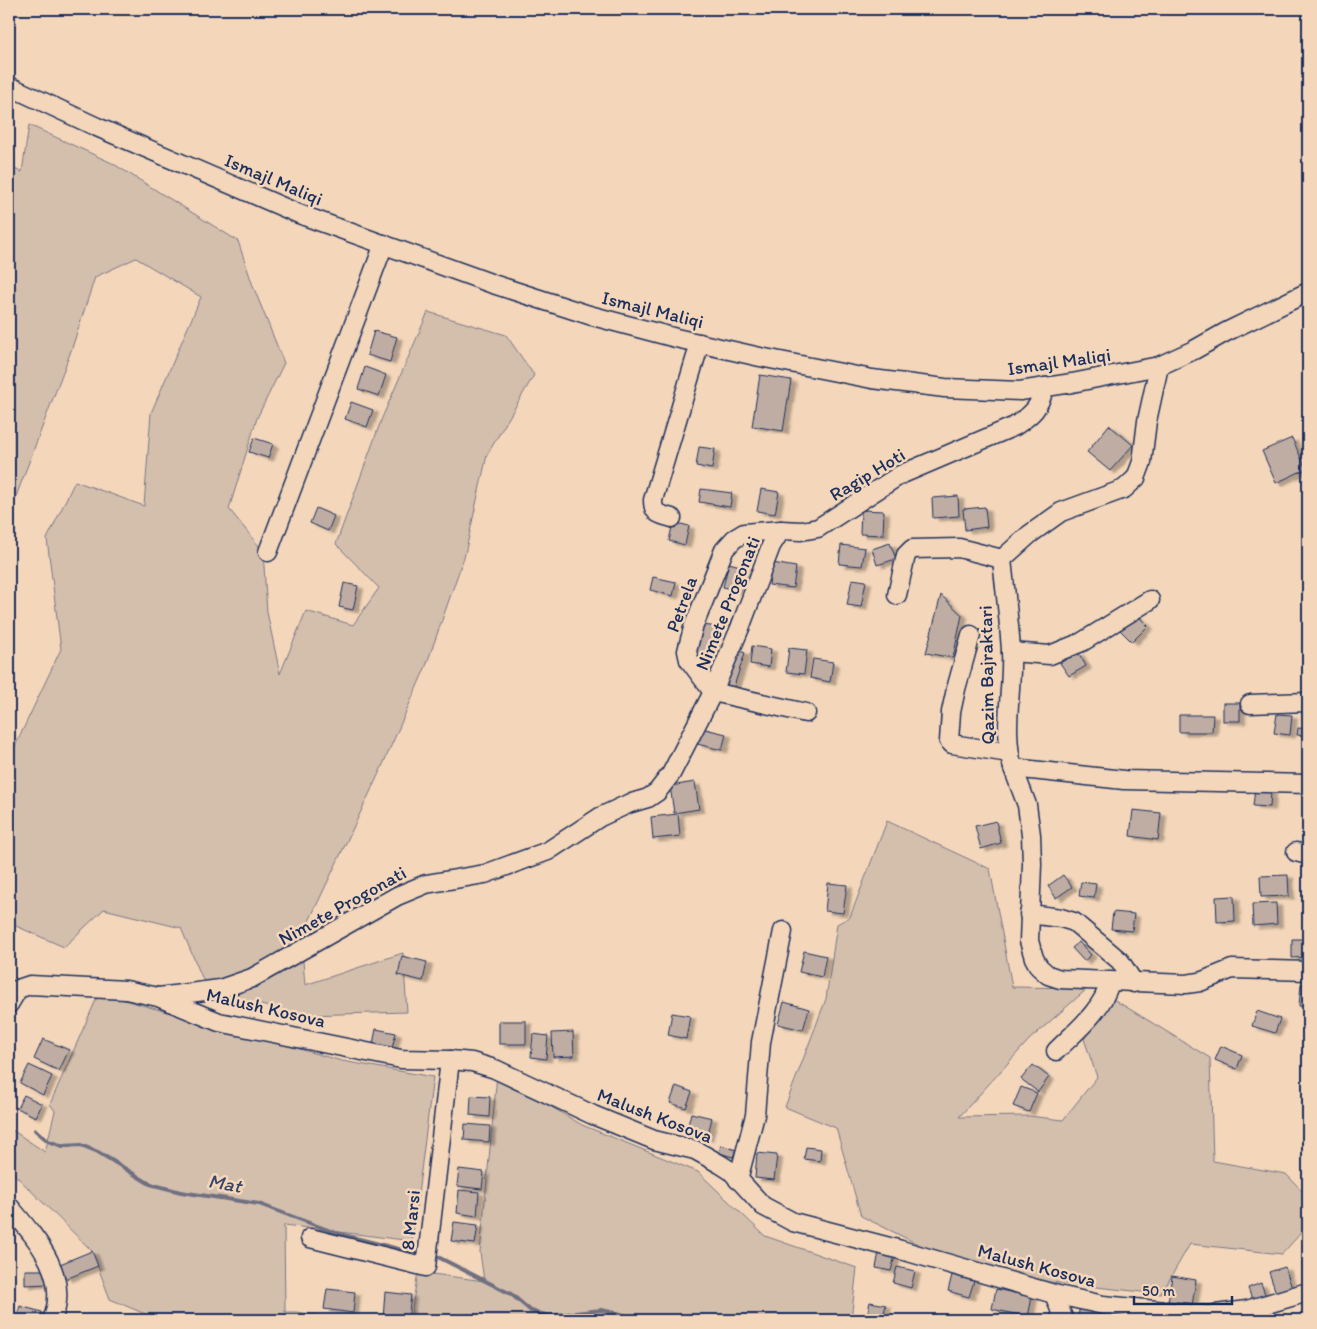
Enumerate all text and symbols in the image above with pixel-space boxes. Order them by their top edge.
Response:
street label: Ismajl Maliqi [221,149,326,210]
street label: Ismajl Maliqi [600,286,706,333]
street label: Ismajl Maliqi [1006,343,1112,380]
street label: Ragip Hoti [825,443,909,506]
street label: Nimete Progonati [690,533,765,674]
street label: Petrela [661,573,702,635]
street label: Qazim Bajraktari [974,605,999,745]
street label: Nimete Progonati [274,861,410,950]
street label: Malush Kosova [204,983,328,1032]
street label: Malush Kosova [594,1083,716,1148]
water label: Mat [206,1168,245,1198]
street label: 8 Marsi [396,1189,425,1251]
street label: Malush Kosova [975,1239,1099,1292]
scale bar [1134,1274,1232,1306]
text: 50 m [1142,1282,1175,1300]

